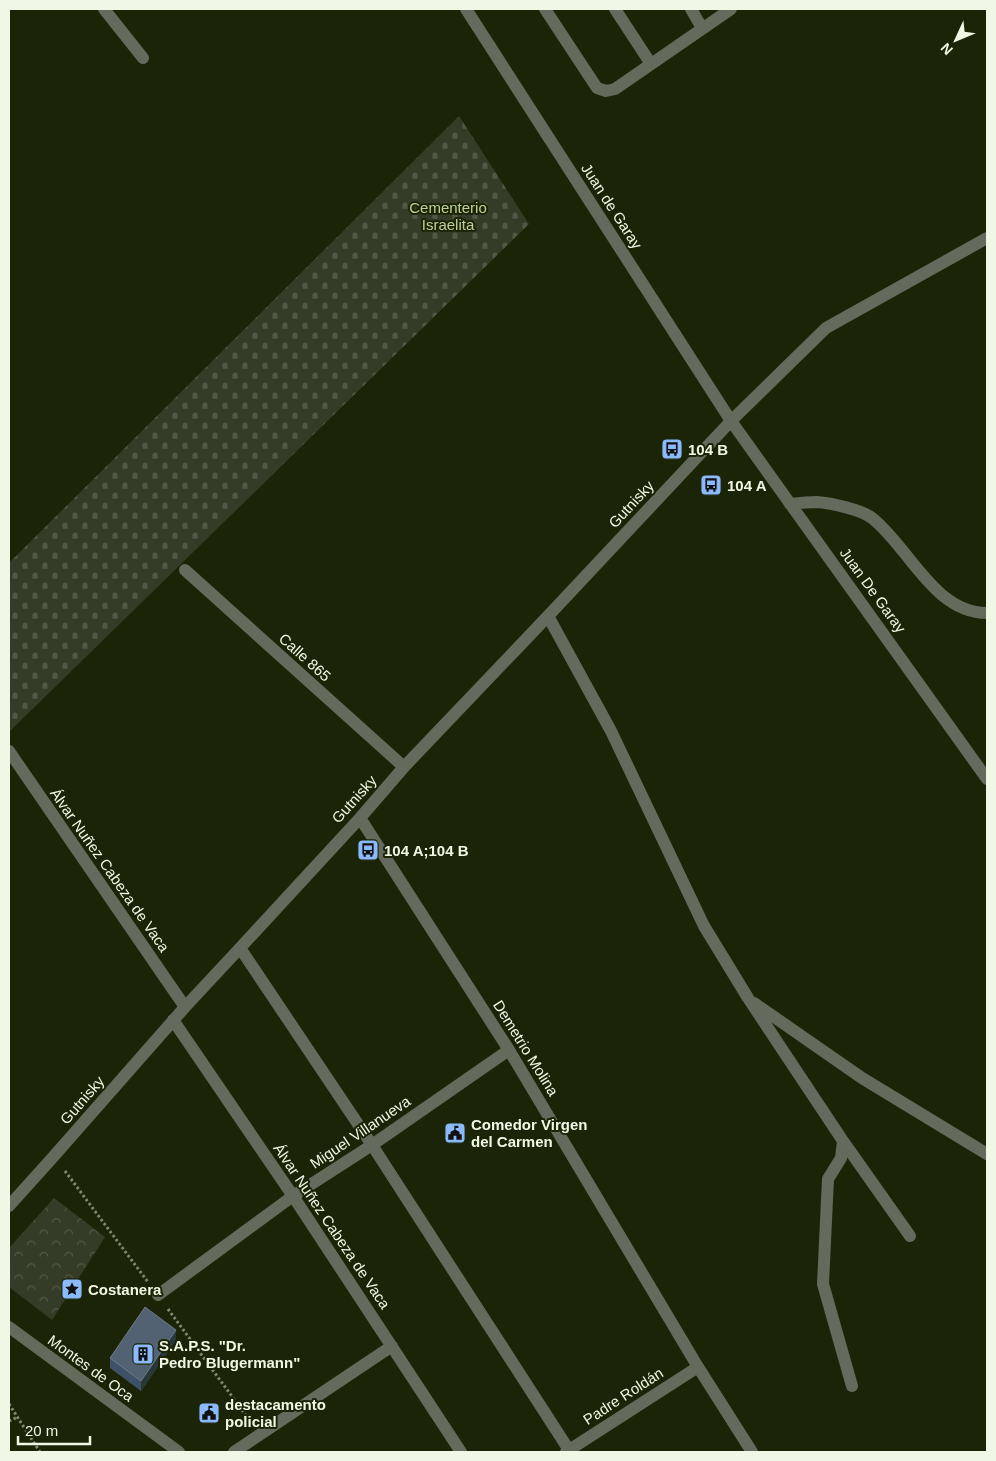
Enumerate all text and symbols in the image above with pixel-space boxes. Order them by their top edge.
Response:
north arrow [931,15,981,65]
text: N [937,40,956,58]
street label: Juan de Garay [578,160,646,252]
park label: Cementerio Israelita [409,199,487,233]
bus stop icon: 104 B [660,437,684,461]
place label: 104 B [688,441,728,458]
bus stop icon: 104 A [699,473,723,497]
street label: Gutnisky [605,477,657,531]
place label: 104 A [727,477,767,494]
street label: Juan De Garay [836,544,910,636]
street label: Calle 865 [276,629,334,685]
street label: Gutnisky [328,771,380,826]
street label: Álvar Nuñez Cabeza de Vaca [47,785,173,956]
bus stop icon: 104 A;104 B [356,838,380,862]
place label: 104 A;104 B [384,842,469,859]
street label: Demetrio Molina [490,997,562,1099]
street label: Gutnisky [56,1072,108,1128]
street label: Miguel Villanueva [307,1092,414,1172]
place label: Comedor Virgen del Carmen [471,1116,587,1150]
public building icon: Comedor Virgen del Carmen [443,1121,467,1145]
street label: Álvar Nuñez Cabeza de Vaca [270,1140,394,1312]
place icon: Costanera [60,1277,84,1301]
place label: Costanera [88,1281,162,1298]
street label: Montes de Oca [45,1331,138,1405]
place label: S.A.P.S. "Dr. Pedro Blugermann" [159,1337,300,1371]
building icon: S.A.P.S. "Dr. Pedro Blugermann" [131,1342,155,1366]
street label: Padre Roldán [580,1364,666,1428]
place label: destacamento policial [225,1396,326,1430]
public building icon: destacamento policial [197,1401,221,1425]
scale bar [18,1414,90,1446]
text: 20 m [25,1422,58,1439]

